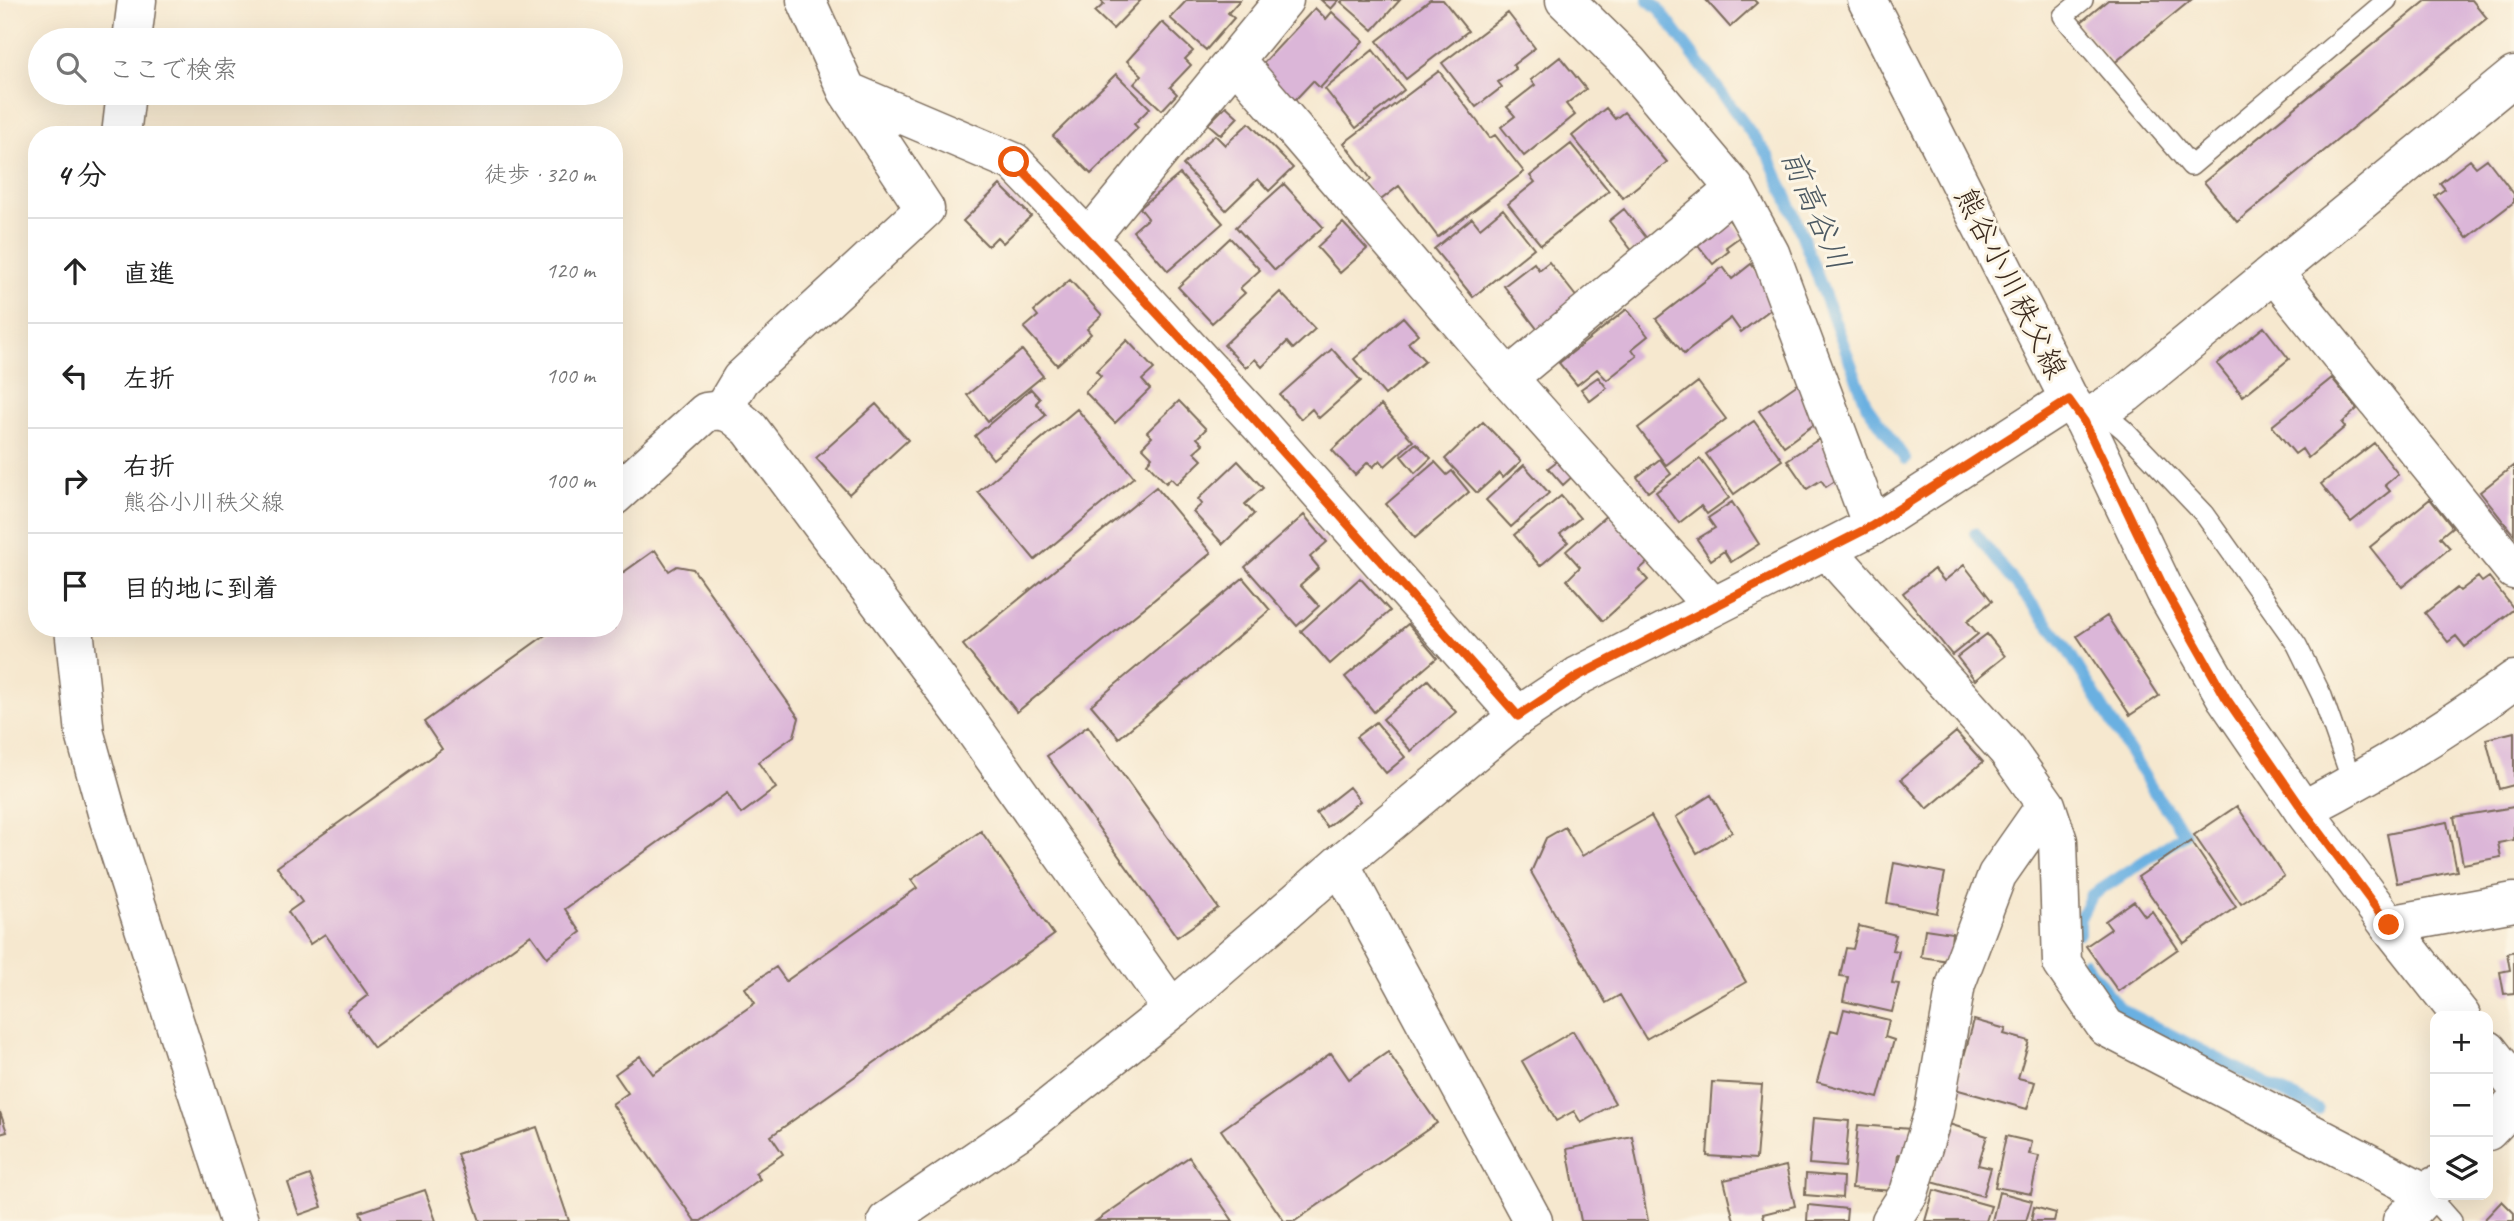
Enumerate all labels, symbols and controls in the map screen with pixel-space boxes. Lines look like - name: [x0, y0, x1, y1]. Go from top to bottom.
- search box: [28, 28, 623, 105]
- icon: search: [52, 48, 90, 86]
- text: ここで検索: [108, 53, 238, 86]
- water label: 前高谷川: [1772, 143, 1860, 277]
- route start: [998, 146, 1029, 177]
- text: 4 分: [56, 156, 107, 194]
- text: 徒歩 · 320 m: [484, 160, 595, 189]
- street label: 熊谷小川秩父線: [1946, 181, 2076, 385]
- icon: ahead: [56, 252, 94, 290]
- text: 120 m: [546, 256, 595, 285]
- text: 直進: [123, 257, 175, 290]
- icon: left: [56, 357, 94, 395]
- text: 100 m: [546, 361, 595, 390]
- text: 左折: [123, 362, 175, 395]
- text: 右折: [123, 450, 175, 483]
- icon: right: [56, 462, 94, 500]
- text: 100 m: [546, 466, 595, 495]
- text: 熊谷小川秩父線: [123, 488, 284, 517]
- icon: arrive: [56, 567, 94, 605]
- text: 目的地に到着: [123, 572, 279, 605]
- route end: [2373, 909, 2404, 940]
- map controls: [2430, 1011, 2493, 1200]
- button: +: [2430, 1011, 2493, 1074]
- button: −: [2430, 1074, 2493, 1137]
- button: layers: [2430, 1137, 2493, 1200]

